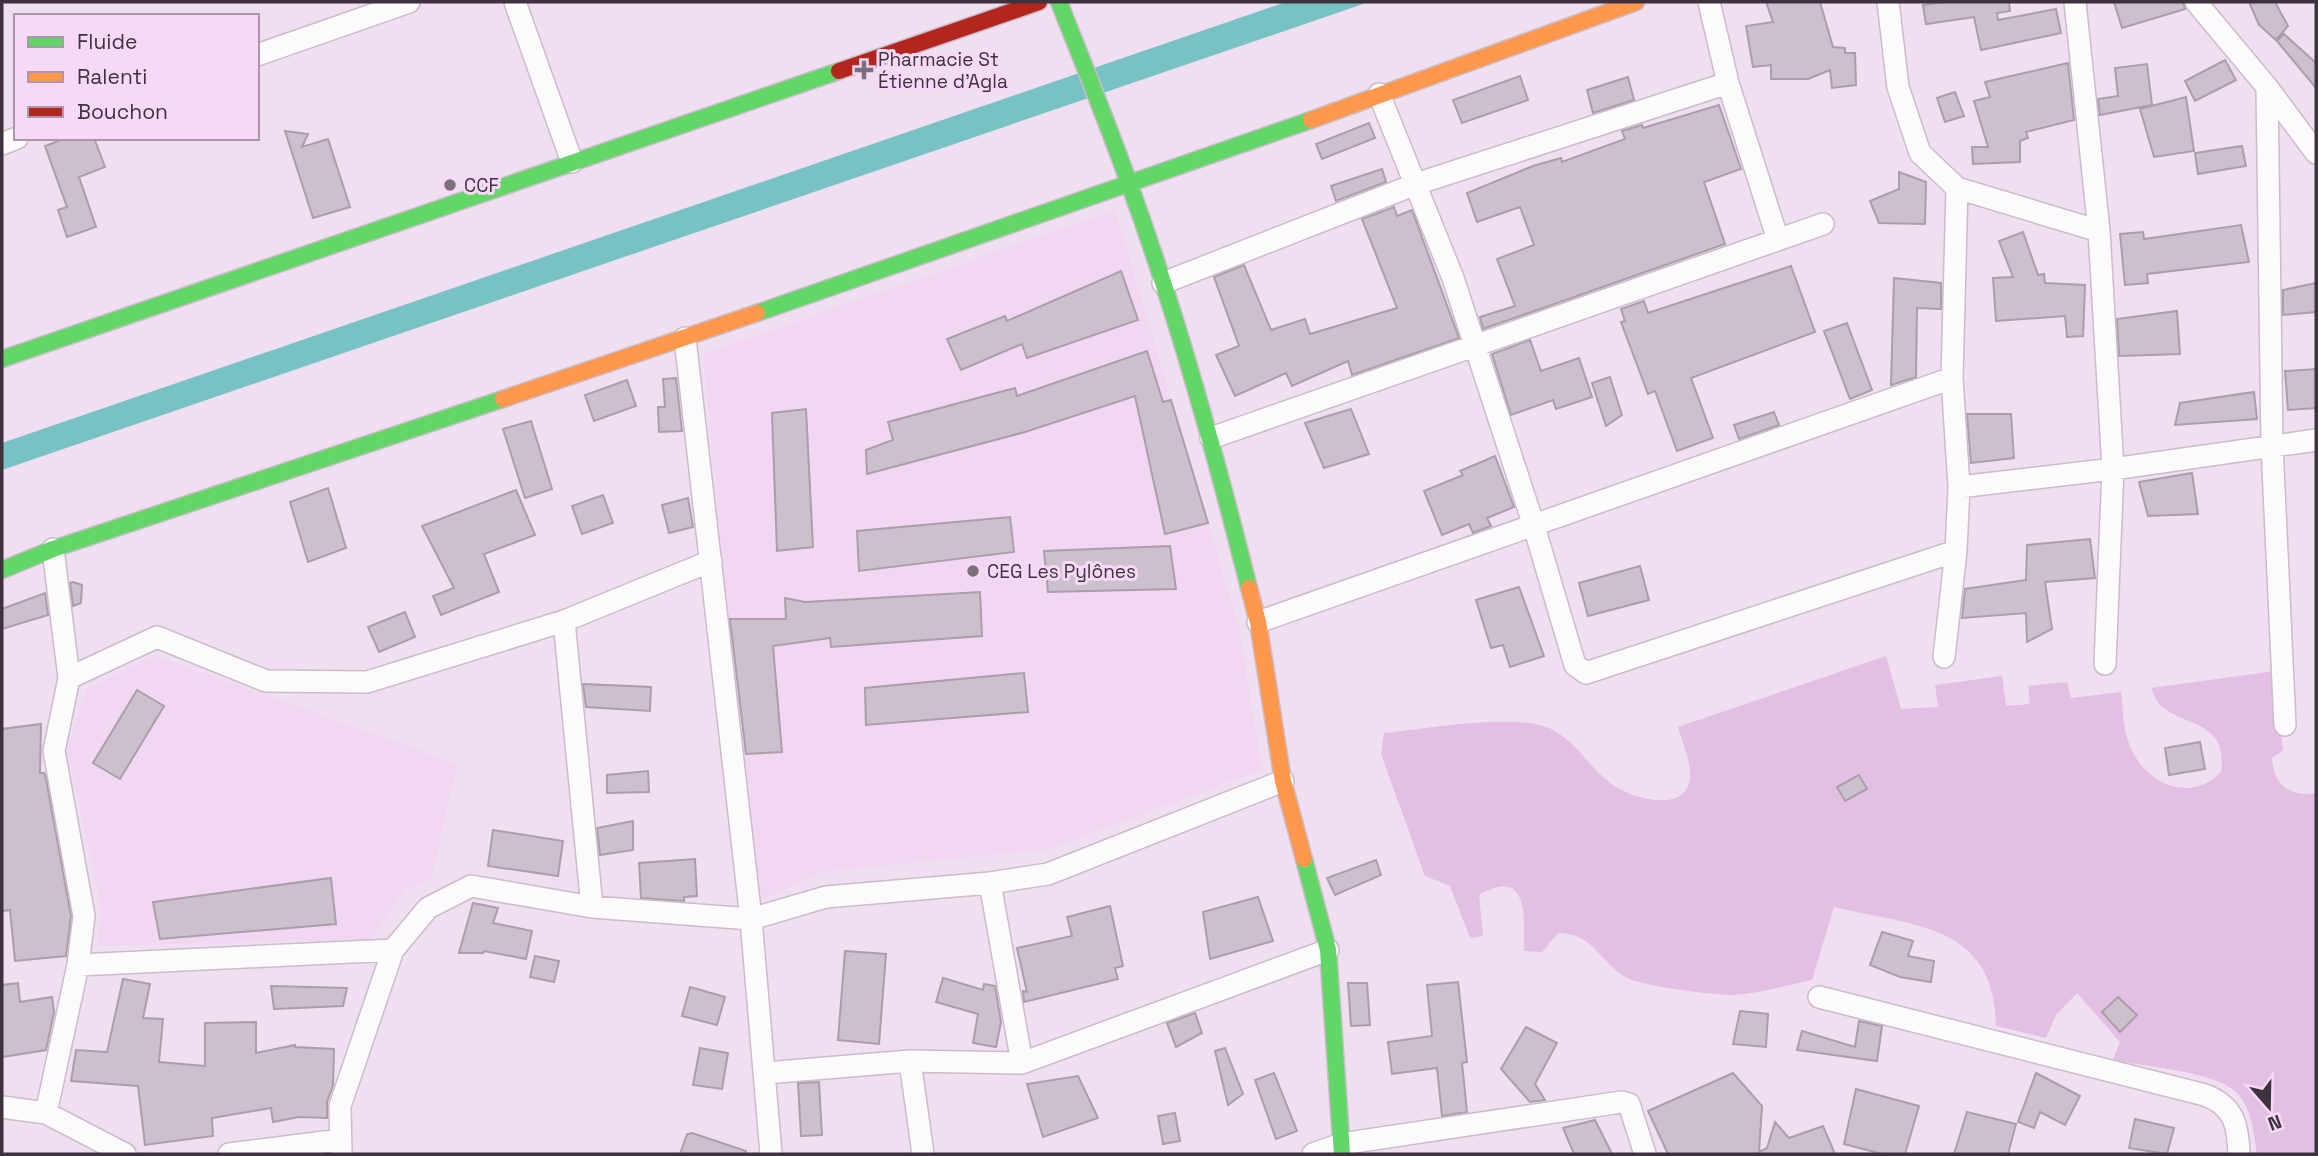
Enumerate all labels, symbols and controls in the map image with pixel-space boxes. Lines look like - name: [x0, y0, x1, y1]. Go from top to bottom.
- legend: [14, 14, 259, 140]
- text: Fluide: [77, 28, 137, 55]
- place label: Pharmacie St Étienne d'Agla: [878, 47, 1008, 94]
- marker: Pharmacie St Étienne d'Agla: [856, 62, 872, 78]
- text: Ralenti: [77, 63, 147, 90]
- text: Bouchon: [77, 98, 168, 125]
- place label: CCF: [464, 173, 499, 198]
- marker: CCF: [442, 177, 458, 193]
- place label: CEG Les Pylônes: [987, 559, 1136, 584]
- marker: CEG Les Pylônes: [965, 563, 981, 579]
- north arrow: [2234, 1072, 2304, 1142]
- text: N: [2264, 1109, 2285, 1136]

